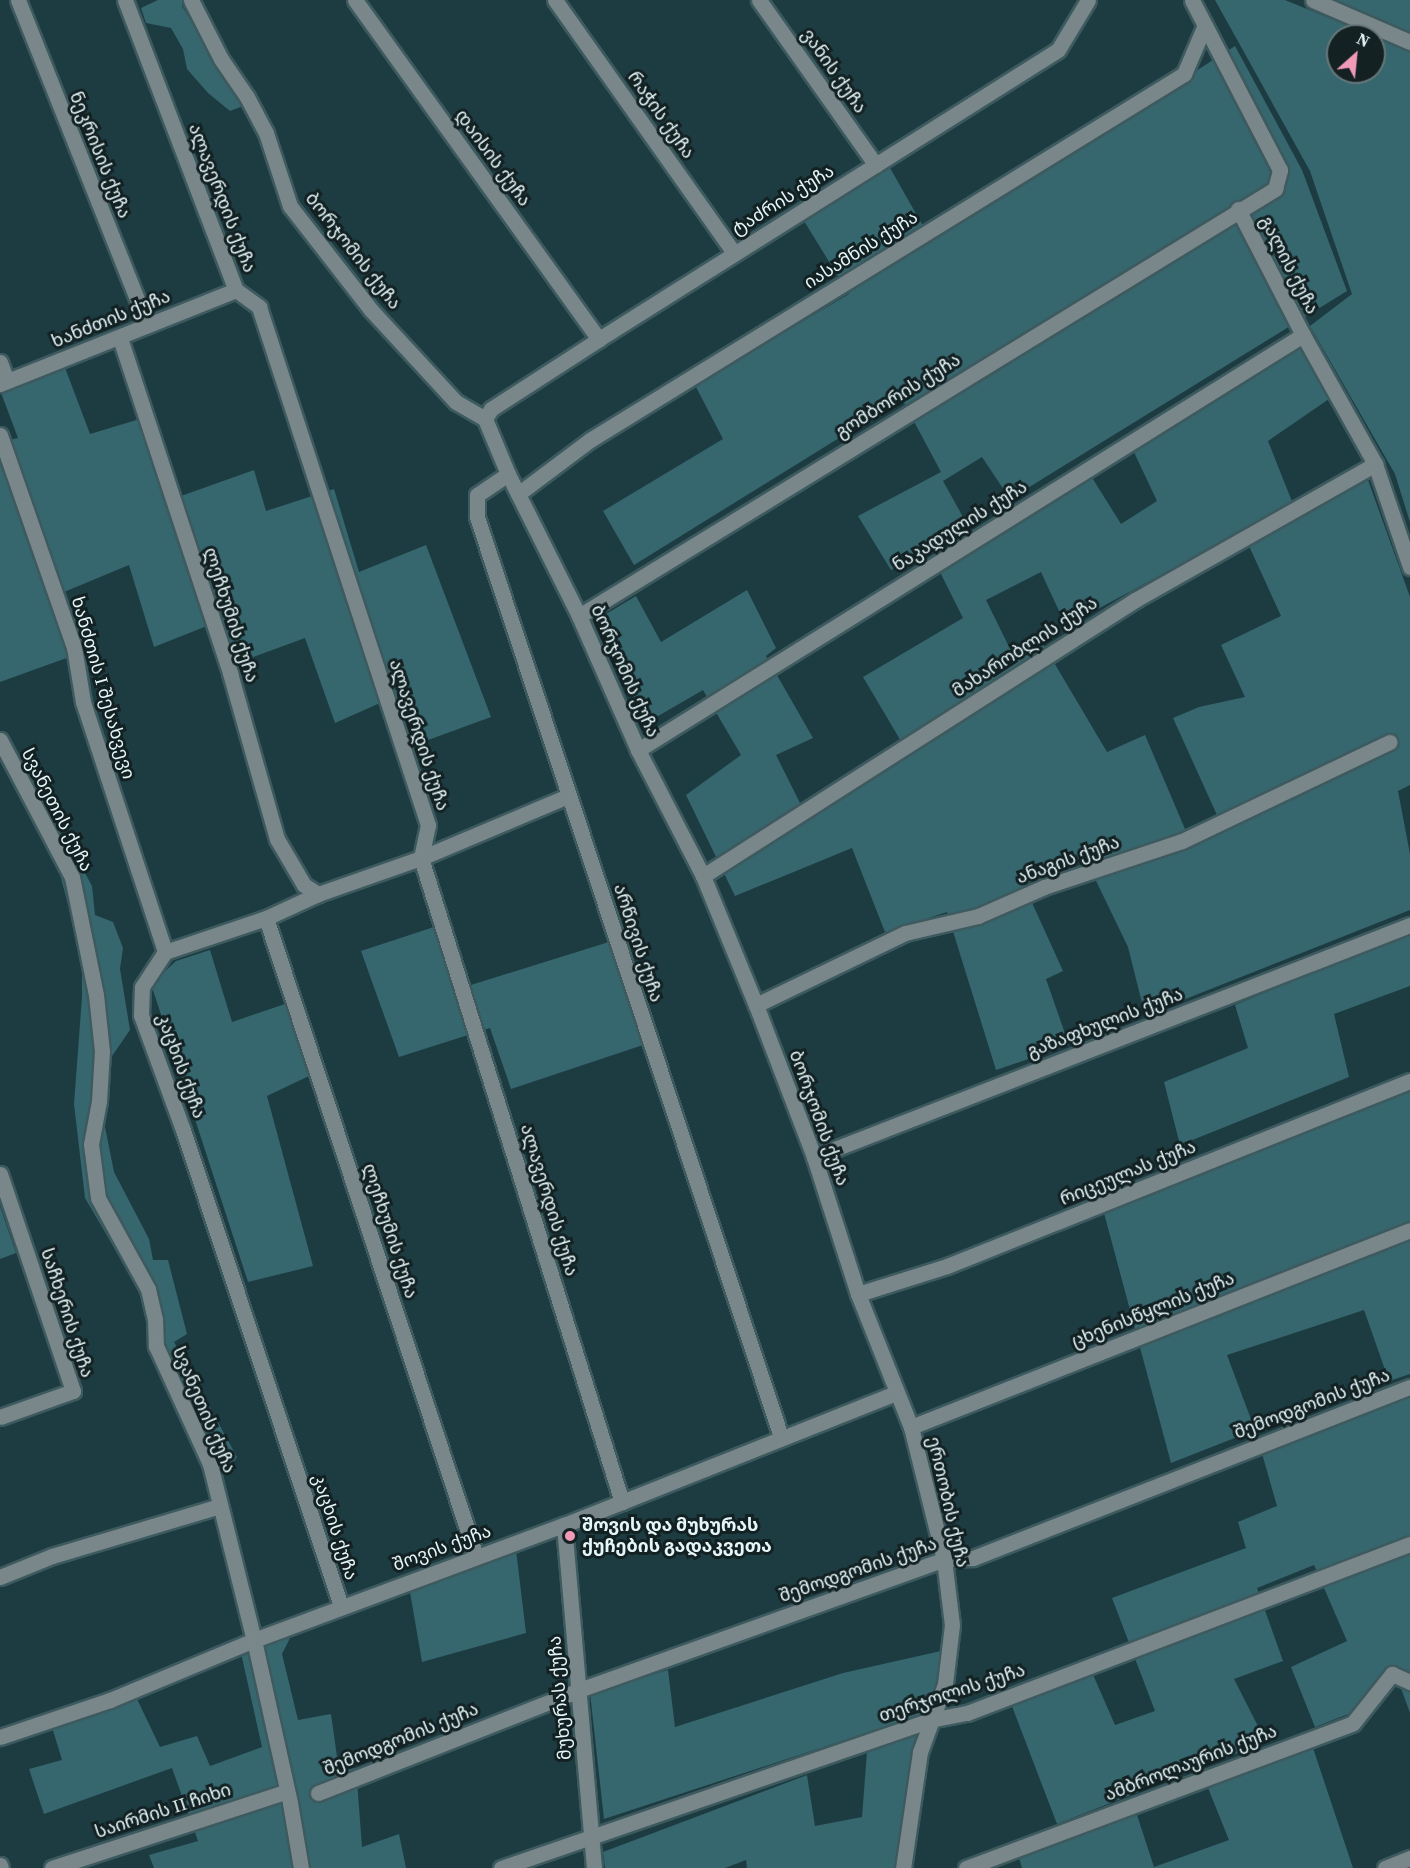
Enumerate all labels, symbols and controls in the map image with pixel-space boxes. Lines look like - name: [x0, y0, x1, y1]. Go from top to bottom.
- north arrow: [1326, 24, 1386, 84]
- street label: ვანის ქუჩა: [797, 25, 871, 117]
- text: N: [1353, 27, 1373, 52]
- street label: რაჭის ქუჩა: [623, 67, 699, 163]
- street label: ნეკრისის ქუჩა: [65, 89, 135, 221]
- street label: დაისის ქუჩა: [451, 105, 535, 211]
- street label: ალავერდის ქუჩა: [184, 120, 260, 276]
- street label: ტაძრის ქუჩა: [728, 160, 838, 240]
- street label: ბორჯომის ქუჩა: [301, 188, 405, 314]
- street label: იასამნის ქუჩა: [800, 206, 922, 294]
- street label: გალის ქუჩა: [1255, 212, 1323, 318]
- street label: ხანძთის ქუჩა: [49, 285, 173, 353]
- street label: გომბორის ქუჩა: [832, 349, 964, 443]
- street label: ნაკადულის ქუჩა: [889, 476, 1031, 576]
- street label: ლეჩხუმის ქუჩა: [199, 545, 263, 685]
- street label: მახარობლის ქუჩა: [948, 592, 1102, 702]
- street label: ხანძთის I შესახვევი: [67, 594, 139, 782]
- street label: ბორჯომის ქუჩა: [586, 601, 664, 741]
- street label: ალავერდის ქუჩა: [384, 657, 454, 813]
- street label: სვანეთის ქუჩა: [17, 745, 97, 875]
- street label: ანაგის ქუჩა: [1014, 831, 1122, 889]
- street label: არწივის ქუჩა: [609, 881, 667, 1005]
- street label: გაზაფხულის ქუჩა: [1024, 983, 1186, 1063]
- street label: კაცხის ქუჩა: [152, 1011, 210, 1121]
- street label: ბორჯომის ქუჩა: [784, 1047, 854, 1189]
- street label: ალავერდის ქუჩა: [516, 1121, 582, 1279]
- street label: რიცეულას ქუჩა: [1057, 1136, 1199, 1210]
- street label: ლეჩხუმის ქუჩა: [358, 1161, 422, 1301]
- street label: საჩხერის ქუჩა: [36, 1246, 98, 1380]
- street label: ცხენისწყლის ქუჩა: [1068, 1267, 1238, 1353]
- street label: სვანეთის ქუჩა: [168, 1344, 240, 1476]
- street label: შემოდგომის ქუჩა: [1231, 1364, 1393, 1444]
- street label: ერთობის ქუჩა: [922, 1434, 974, 1570]
- street label: კაცხის ქუჩა: [308, 1471, 362, 1583]
- place label: შოვის და მუხურას ქუჩების გადაკვეთა: [582, 1515, 772, 1558]
- street label: შოვის ქუჩა: [390, 1520, 494, 1576]
- marker: შოვის და მუხურას ქუჩების გადაკვეთა: [563, 1529, 577, 1543]
- street label: შემოდგომის ქუჩა: [776, 1533, 940, 1607]
- street label: მუხურას ქუჩა: [544, 1635, 576, 1761]
- street label: თერჯოლის ქუჩა: [876, 1659, 1028, 1727]
- street label: შემოდგომის ქუჩა: [320, 1698, 482, 1780]
- street label: ამბროლაურის ქუჩა: [1102, 1720, 1280, 1806]
- street label: საირმის II ჩიხი: [92, 1779, 234, 1843]

